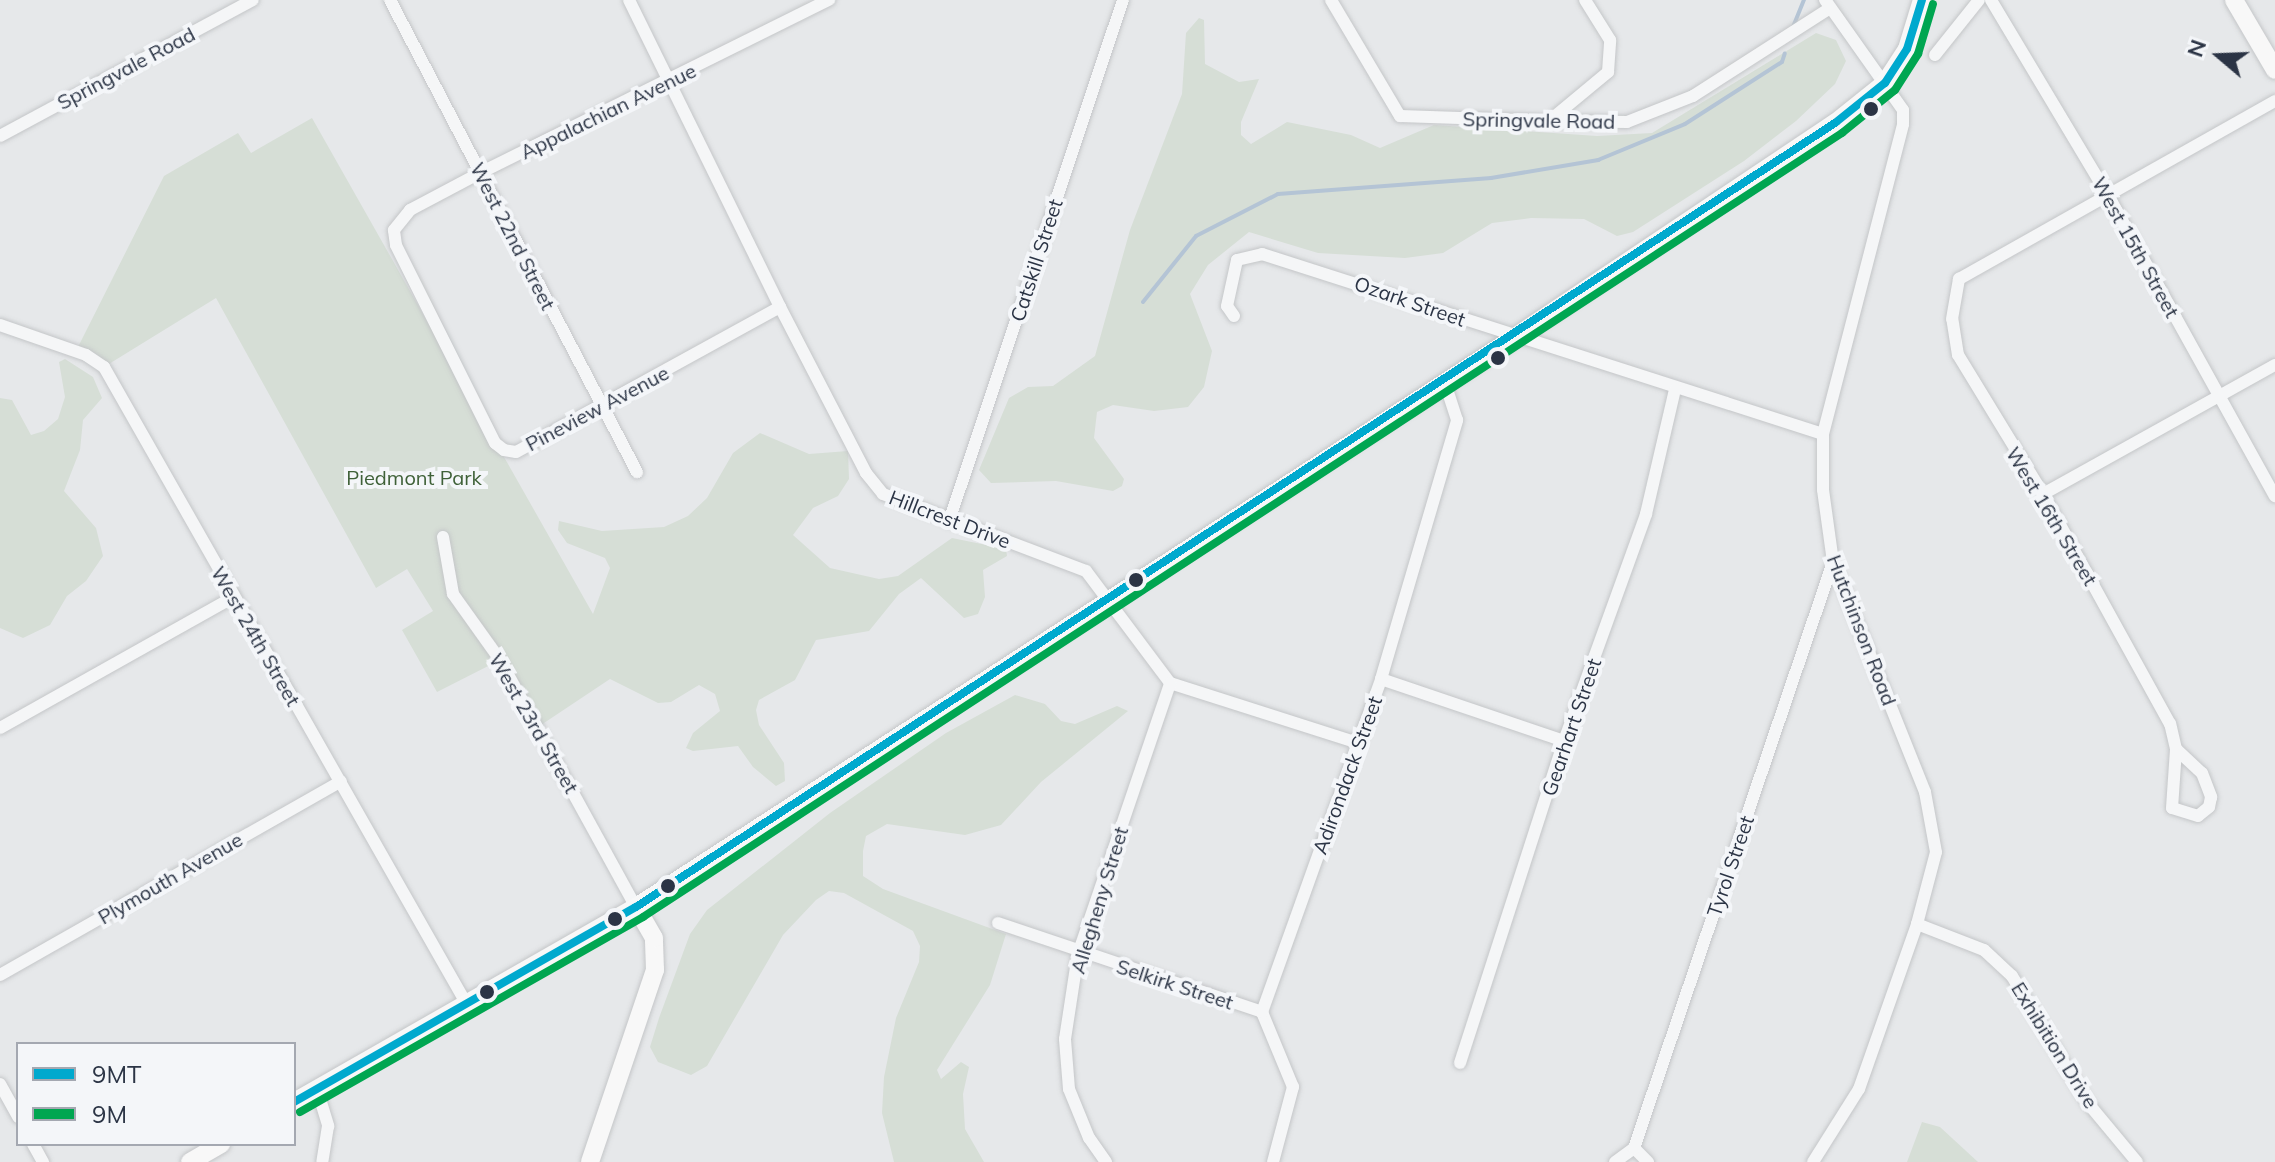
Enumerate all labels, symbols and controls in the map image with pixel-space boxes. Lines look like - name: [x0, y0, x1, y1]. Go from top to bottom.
- north arrow: [2179, 16, 2259, 96]
- street label: Springvale Road: [53, 22, 199, 114]
- text: N: [2180, 36, 2212, 61]
- street label: Appalachian Avenue: [516, 58, 700, 164]
- unlabelled marker: [1863, 101, 1879, 117]
- street label: Springvale Road: [1463, 107, 1615, 133]
- street label: West 22nd Street: [465, 158, 561, 314]
- street label: West 15th Street: [2087, 172, 2185, 322]
- street label: Catskill Street: [1005, 196, 1067, 324]
- street label: Ozark Street: [1351, 271, 1469, 331]
- unlabelled marker: [1490, 350, 1506, 366]
- street label: Pineview Avenue: [521, 360, 673, 456]
- street label: West 16th Street: [2001, 442, 2103, 590]
- park label: Piedmont Park: [346, 465, 482, 489]
- street label: Hillcrest Drive: [886, 485, 1014, 553]
- street label: Hutchinson Road: [1822, 551, 1902, 709]
- street label: West 24th Street: [206, 562, 306, 710]
- unlabelled marker: [1128, 572, 1144, 588]
- street label: West 23rd Street: [484, 649, 584, 797]
- street label: Gearhart Street: [1536, 655, 1606, 799]
- street label: Adirondack Street: [1307, 693, 1387, 857]
- street label: Tyrol Street: [1702, 812, 1758, 920]
- street label: Allegheny Street: [1065, 824, 1133, 976]
- street label: Plymouth Avenue: [94, 827, 246, 929]
- unlabelled marker: [660, 878, 676, 894]
- unlabelled marker: [607, 911, 623, 927]
- street label: Selkirk Street: [1114, 954, 1236, 1014]
- street label: Exhibition Drive: [2007, 978, 2103, 1112]
- unlabelled marker: [479, 984, 495, 1000]
- legend: [16, 1042, 296, 1146]
- text: 9MT: [92, 1059, 142, 1089]
- text: 9M: [92, 1099, 127, 1129]

